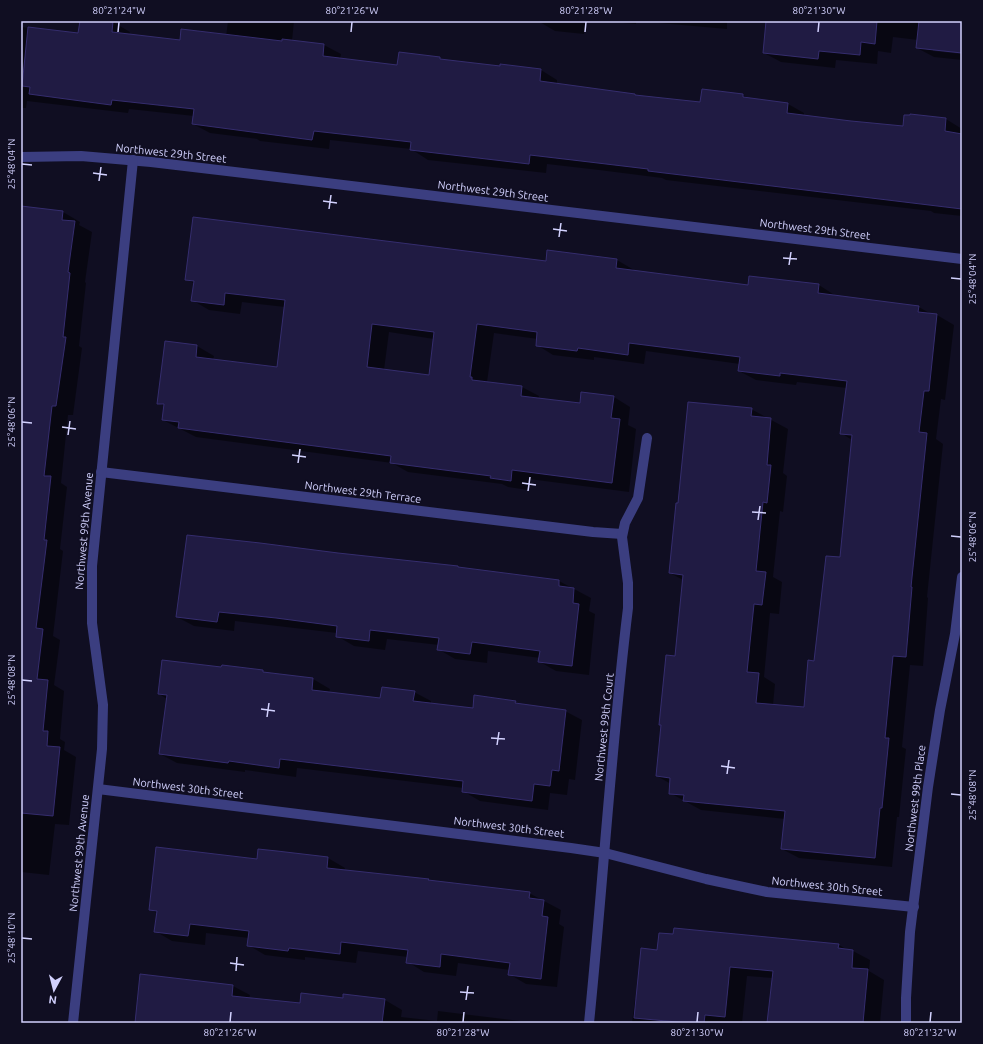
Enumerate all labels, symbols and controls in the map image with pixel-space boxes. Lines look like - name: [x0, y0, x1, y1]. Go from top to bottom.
- text: 80°21'24"W: [93, 5, 145, 16]
- text: 80°21'26"W: [326, 5, 378, 16]
- text: 80°21'28"W: [560, 5, 612, 16]
- text: 80°21'30"W: [793, 5, 845, 16]
- text: 25°48'04"N: [6, 139, 17, 189]
- street label: Northwest 29th Street: [115, 141, 228, 165]
- street label: Northwest 29th Street: [437, 178, 550, 204]
- street label: Northwest 29th Street: [759, 216, 872, 242]
- text: 25°48'04"N: [967, 254, 978, 304]
- text: 25°48'06"N: [6, 397, 17, 447]
- street label: Northwest 99th Avenue: [73, 472, 95, 590]
- street label: Northwest 29th Terrace: [304, 479, 422, 505]
- text: 25°48'06"N: [967, 512, 978, 562]
- text: 25°48'08"N: [6, 655, 17, 705]
- street label: Northwest 99th Court: [592, 672, 616, 782]
- street label: Northwest 99th Place: [903, 744, 927, 852]
- text: 25°48'08"N: [967, 770, 978, 820]
- street label: Northwest 30th Street: [132, 775, 245, 801]
- street label: Northwest 99th Avenue: [67, 794, 91, 912]
- street label: Northwest 30th Street: [453, 814, 566, 840]
- street label: Northwest 30th Street: [771, 874, 884, 898]
- text: 25°48'10"N: [6, 913, 17, 963]
- north arrow: [34, 970, 74, 1010]
- text: N: [48, 993, 58, 1006]
- text: 80°21'26"W: [204, 1027, 256, 1038]
- text: 80°21'28"W: [437, 1027, 489, 1038]
- text: 80°21'30"W: [671, 1027, 723, 1038]
- text: 80°21'32"W: [904, 1027, 956, 1038]

